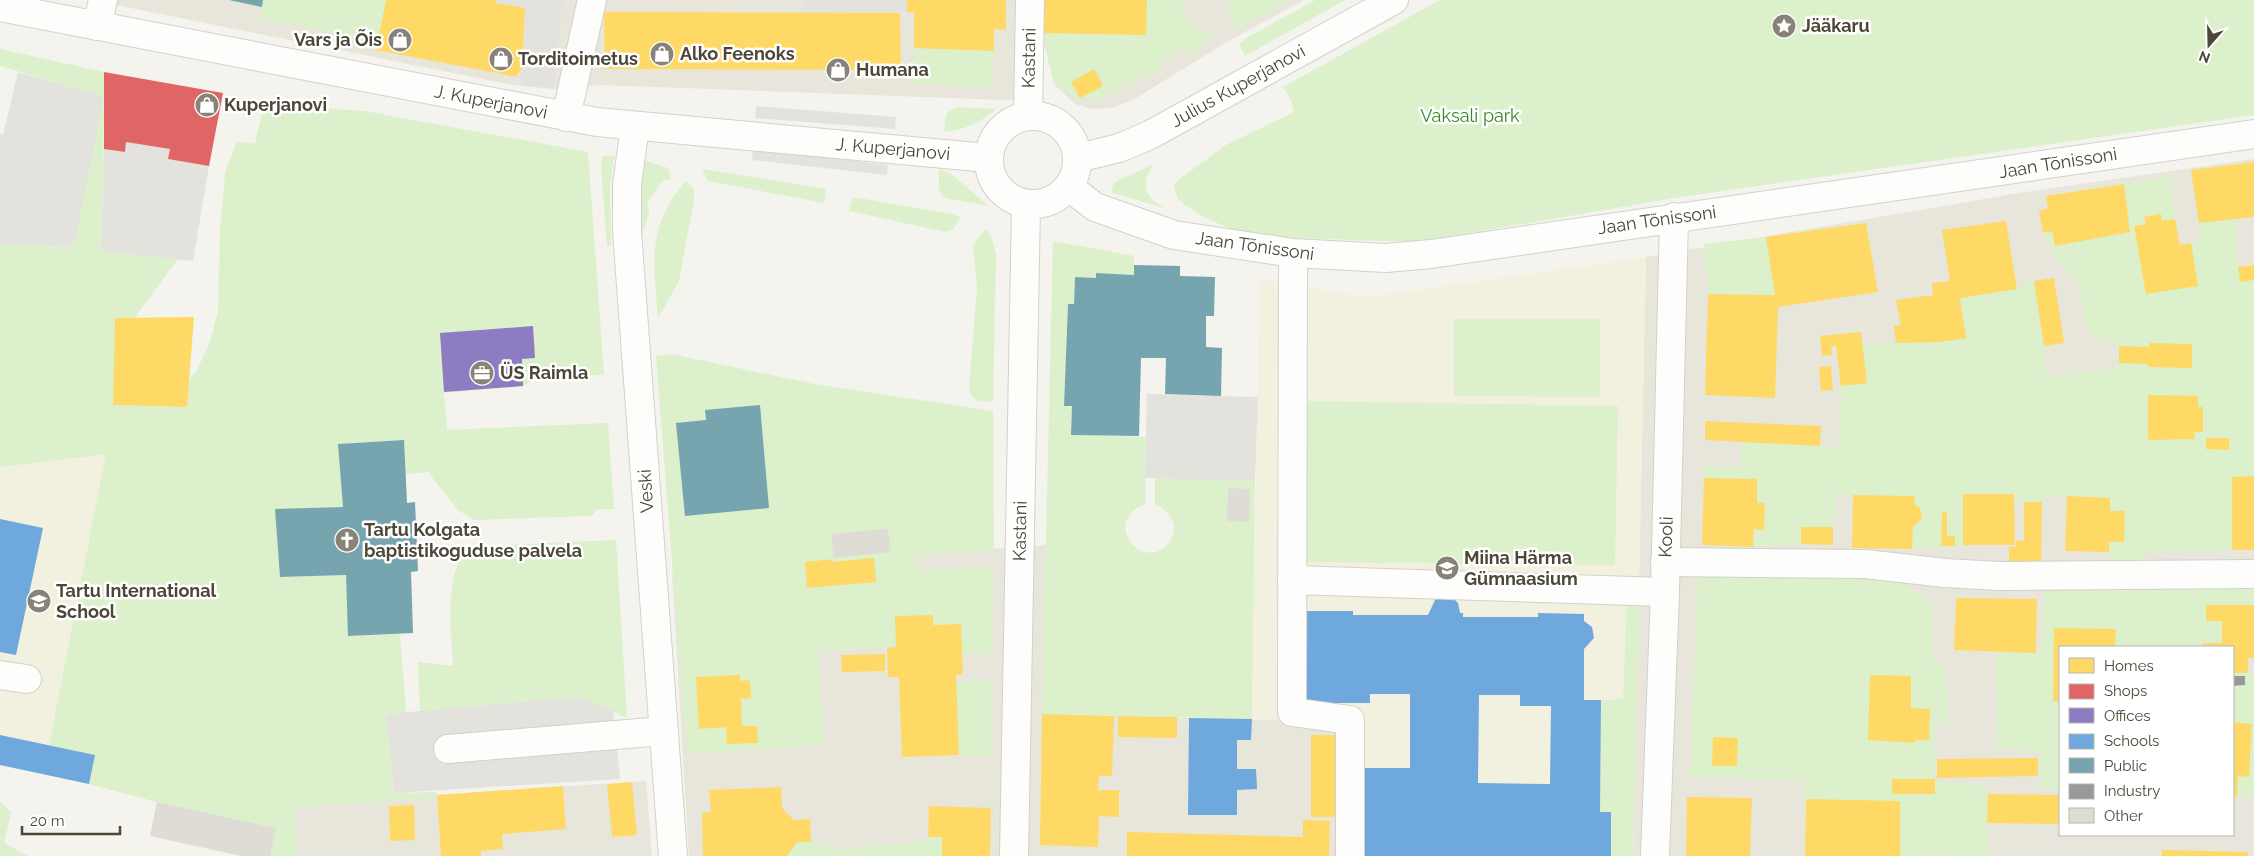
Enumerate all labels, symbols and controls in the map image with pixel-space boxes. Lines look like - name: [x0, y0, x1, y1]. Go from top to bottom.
- place icon: Jääkaru: [1771, 13, 1797, 39]
- place label: Jääkaru: [1802, 15, 1870, 36]
- north arrow: [2184, 20, 2234, 70]
- shop icon: Vars ja Õis: [387, 27, 413, 53]
- street label: Kastani: [1017, 28, 1040, 88]
- place label: Vars ja Õis: [294, 29, 382, 50]
- street label: Julius Kuperjanovi: [1167, 40, 1309, 131]
- shop icon: Alko Feenoks: [649, 41, 675, 67]
- place label: Alko Feenoks: [680, 43, 795, 64]
- shop icon: Torditoimetus: [488, 46, 514, 72]
- place label: Torditoimetus: [518, 48, 638, 69]
- text: N: [2197, 48, 2212, 67]
- shop icon: Humana: [825, 57, 851, 83]
- place label: Humana: [856, 59, 929, 80]
- street label: J. Kuperjanovi: [433, 80, 549, 123]
- shop icon: Kuperjanovi: [194, 92, 220, 118]
- place label: Kuperjanovi: [224, 94, 327, 115]
- park label: Vaksali park: [1420, 105, 1520, 126]
- street label: J. Kuperjanovi: [835, 133, 951, 164]
- street label: Jaan Tõnissoni: [1997, 143, 2118, 182]
- street label: Jaan Tõnissoni: [1596, 201, 1717, 238]
- street label: Jaan Tõnissoni: [1195, 227, 1316, 264]
- office icon: ÜS Raimla: [469, 360, 495, 386]
- place label: ÜS Raimla: [500, 361, 588, 383]
- street label: Veski: [634, 468, 658, 514]
- street label: Kastani: [1008, 501, 1031, 561]
- street label: Kooli: [1654, 516, 1677, 558]
- place label: Tartu Kolgata baptistikoguduse palvela: [364, 519, 582, 561]
- church icon: Tartu Kolgata baptistikoguduse palvela: [334, 527, 360, 553]
- place label: Miina Härma Gümnaasium: [1464, 547, 1578, 589]
- school or university icon: Miina Härma Gümnaasium: [1434, 555, 1460, 581]
- place label: Tartu International School: [56, 580, 216, 622]
- school or university icon: Tartu International School: [26, 588, 52, 614]
- legend: [2059, 646, 2234, 836]
- text: Homes: [2104, 657, 2154, 675]
- text: Shops: [2104, 682, 2147, 700]
- text: Offices: [2104, 707, 2151, 725]
- text: Schools: [2104, 732, 2159, 750]
- text: Public: [2104, 757, 2147, 775]
- text: Industry: [2104, 782, 2160, 800]
- scale bar: [22, 804, 120, 836]
- text: Other: [2104, 807, 2144, 825]
- text: 20 m: [30, 812, 65, 830]

